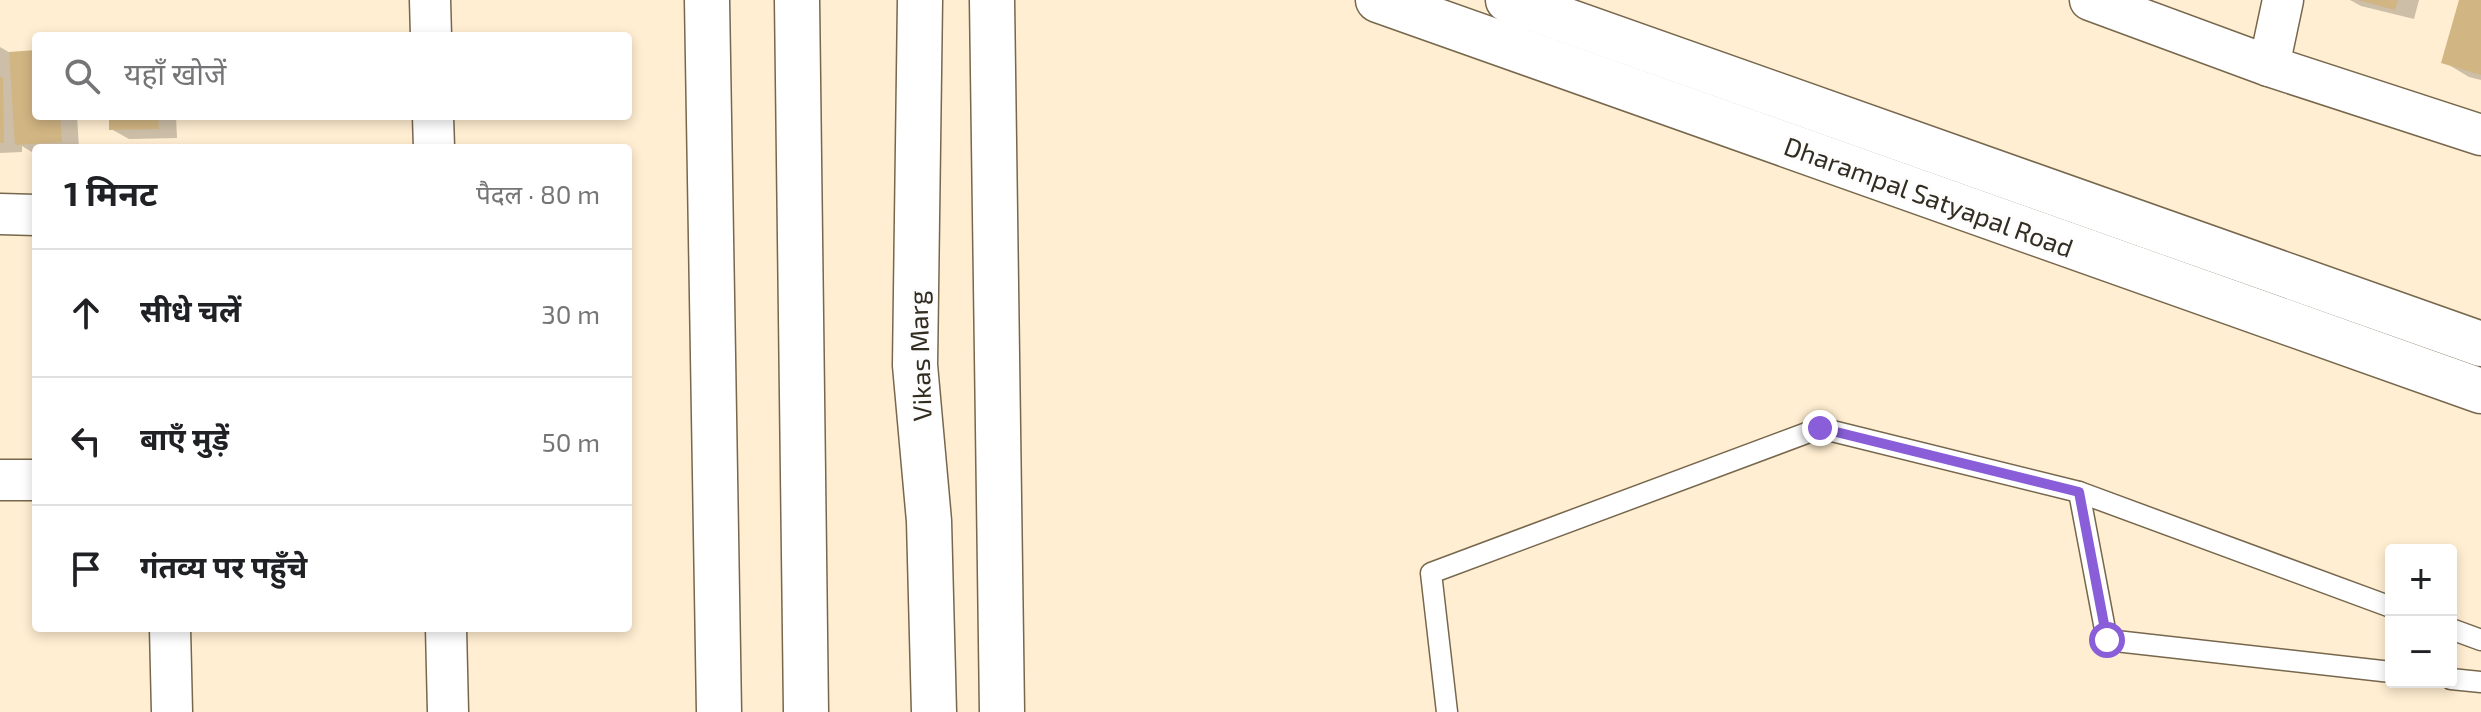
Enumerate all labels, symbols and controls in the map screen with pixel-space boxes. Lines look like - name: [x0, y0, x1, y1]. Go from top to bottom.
- search box: [32, 32, 632, 120]
- icon: search: [60, 54, 104, 98]
- text: यहाँ खोजें: [124, 55, 226, 91]
- street label: Dharampal Satyapal Road: [1780, 129, 2078, 263]
- text: 1 मिनट: [64, 172, 157, 213]
- text: पैदल · 80 m: [476, 178, 600, 209]
- street label: Vikas Marg: [901, 290, 937, 422]
- icon: ahead: [64, 291, 108, 335]
- text: सीधे चलें: [140, 292, 241, 328]
- text: 30 m: [541, 298, 600, 329]
- route end: [1802, 410, 1838, 446]
- icon: left: [64, 419, 108, 463]
- text: बाएँ मुड़ें: [140, 420, 229, 456]
- text: 50 m: [542, 426, 600, 457]
- map controls: [2385, 544, 2457, 688]
- button: +: [2385, 544, 2457, 616]
- icon: arrive: [64, 547, 108, 591]
- text: गंतव्य पर पहुँचे: [140, 548, 307, 584]
- button: −: [2385, 616, 2457, 688]
- route start: [2089, 622, 2125, 658]

